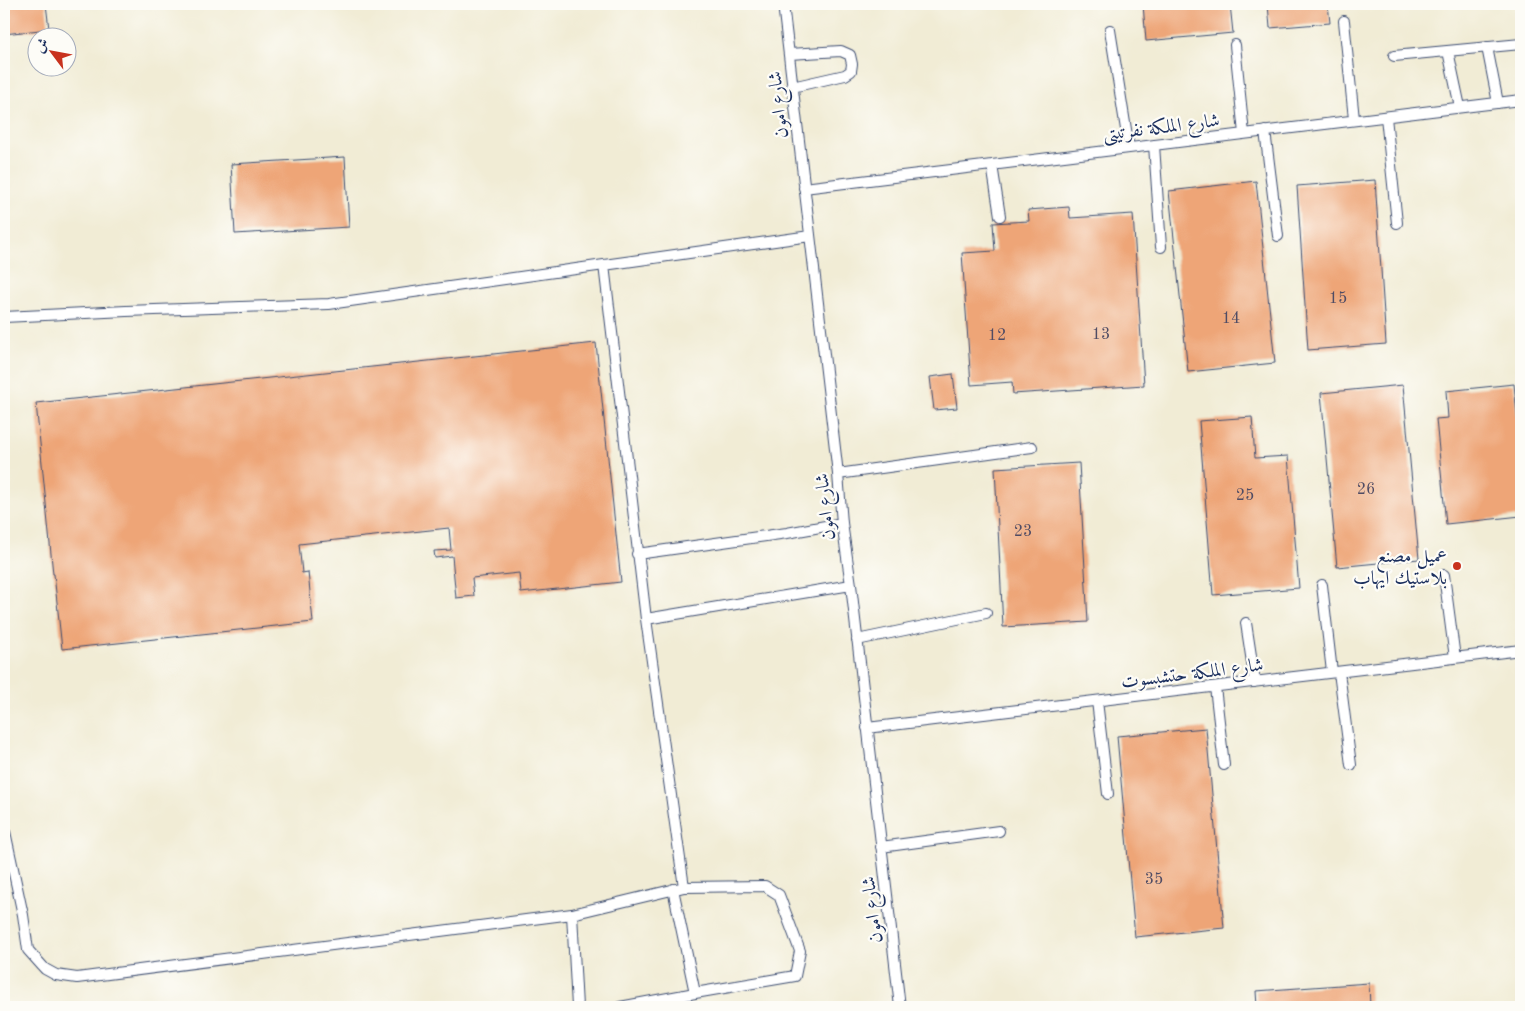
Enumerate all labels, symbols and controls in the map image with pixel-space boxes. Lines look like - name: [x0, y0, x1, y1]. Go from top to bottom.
- north arrow: [28, 28, 78, 78]
- text: ش: [32, 36, 51, 55]
- street label: شارع امون: [767, 70, 796, 139]
- street label: شارع الملكة نفرتيتى: [1102, 110, 1221, 149]
- house number: 15: [1329, 291, 1347, 307]
- house number: 14: [1222, 311, 1240, 327]
- house number: 13: [1092, 327, 1110, 343]
- house number: 12: [988, 328, 1006, 344]
- street label: شارع امون: [814, 472, 843, 541]
- house number: 26: [1357, 482, 1375, 498]
- house number: 25: [1236, 488, 1254, 504]
- house number: 23: [1014, 524, 1032, 540]
- place label: عميل مصنع بلاستيك ايهاب: [1353, 548, 1447, 590]
- marker: عميل مصنع بلاستيك ايهاب: [1451, 560, 1463, 572]
- street label: شارع الملكة حتشبسوت: [1120, 654, 1265, 697]
- house number: 35: [1145, 872, 1163, 888]
- street label: شارع امون: [860, 875, 891, 944]

